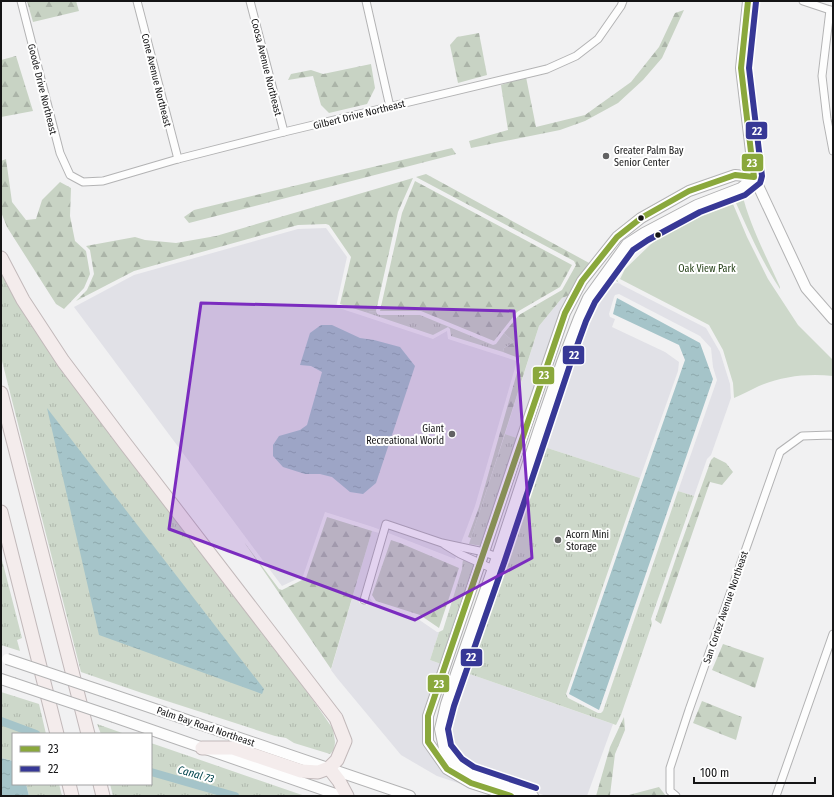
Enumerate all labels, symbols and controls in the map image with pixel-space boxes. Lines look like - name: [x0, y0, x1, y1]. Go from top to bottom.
- street label: Coosa Avenue Northeast: [248, 17, 284, 118]
- street label: Cone Avenue Northeast: [139, 32, 174, 129]
- street label: Goode Drive Northeast: [25, 43, 59, 137]
- street label: Gilbert Drive Northeast: [312, 98, 407, 132]
- line badge: 22: [745, 121, 768, 140]
- text: 22: [751, 125, 762, 138]
- place label: Greater Palm Bay Senior Center: [614, 145, 684, 169]
- marker: Greater Palm Bay Senior Center: [601, 151, 611, 161]
- line badge: 23: [741, 153, 764, 172]
- text: 23: [746, 157, 757, 170]
- unlabelled marker: [636, 213, 646, 223]
- unlabelled marker: [653, 230, 663, 240]
- park label: Oak View Park: [678, 263, 736, 275]
- line badge: 22: [562, 345, 585, 365]
- text: 22: [568, 349, 579, 362]
- line badge: 23: [532, 366, 555, 385]
- text: 23: [538, 369, 549, 382]
- place label: Giant Recreational World: [366, 423, 445, 447]
- marker: Giant Recreational World: [447, 429, 457, 439]
- place label: Acorn Mini Storage: [566, 529, 609, 553]
- marker: Acorn Mini Storage: [553, 535, 563, 545]
- street label: San Cortez Avenue Northeast: [701, 549, 751, 665]
- line badge: 22: [460, 648, 483, 667]
- text: 22: [465, 651, 476, 664]
- line badge: 23: [427, 674, 450, 693]
- text: 23: [433, 678, 444, 691]
- street label: Palm Bay Road Northeast: [155, 705, 257, 750]
- legend: [12, 733, 152, 785]
- text: 23: [48, 742, 59, 756]
- scale bar: [694, 759, 815, 785]
- text: 22: [48, 762, 59, 776]
- water label: Canal 73: [176, 763, 216, 786]
- text: 100 m: [700, 766, 729, 780]

